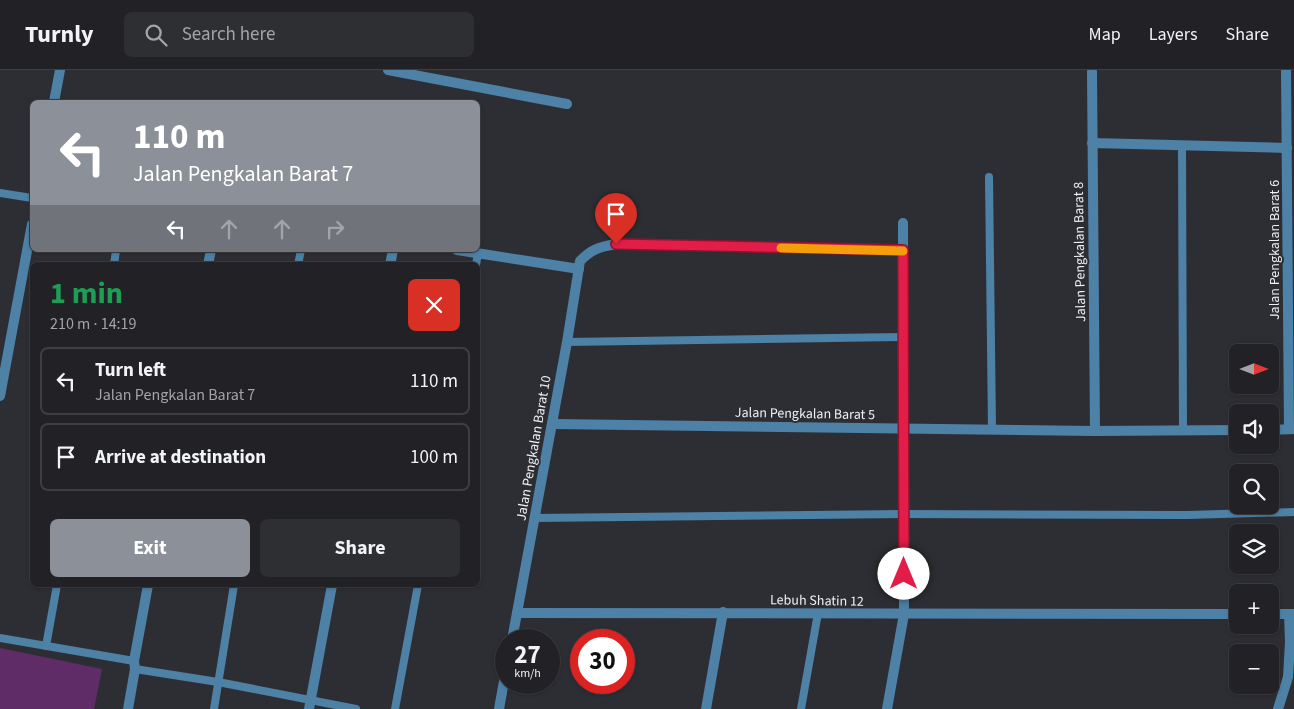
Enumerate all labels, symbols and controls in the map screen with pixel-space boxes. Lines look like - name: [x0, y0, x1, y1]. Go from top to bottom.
- search box: [124, 12, 474, 57]
- text: Turnly: [25, 17, 94, 52]
- icon: search: [142, 21, 170, 49]
- text: Search here: [182, 21, 275, 48]
- text: Map: [1089, 22, 1121, 47]
- text: Layers: [1149, 22, 1198, 47]
- text: Share: [1226, 22, 1269, 47]
- text: 110 m: [133, 112, 225, 162]
- icon: left: [50, 120, 115, 185]
- text: Jalan Pengkalan Barat 7: [133, 158, 353, 190]
- street label: Jalan Pengkalan Barat 6: [1265, 180, 1285, 320]
- street label: Jalan Pengkalan Barat 8: [1069, 182, 1091, 322]
- pin: [595, 193, 637, 244]
- icon: arrive: [602, 200, 630, 228]
- icon: left: [162, 215, 190, 243]
- icon: ahead: [215, 215, 243, 243]
- icon: ahead: [268, 215, 296, 243]
- icon: right: [321, 215, 349, 243]
- text: 1 min: [50, 272, 123, 315]
- button: close: [408, 279, 460, 331]
- text: 210 m · 14:19: [50, 313, 137, 335]
- north arrow: [1229, 344, 1279, 394]
- map controls: [1229, 344, 1279, 694]
- text: Turn left: [95, 357, 166, 384]
- icon: left: [52, 367, 80, 395]
- text: 110 m: [410, 368, 458, 395]
- street label: Jalan Pengkalan Barat 10: [511, 374, 557, 522]
- text: Jalan Pengkalan Barat 7: [95, 384, 255, 406]
- street label: Jalan Pengkalan Barat 5: [735, 403, 875, 425]
- button: sound: [1229, 404, 1279, 454]
- icon: arrive: [52, 443, 80, 471]
- text: Arrive at destination: [95, 444, 266, 471]
- text: 100 m: [410, 444, 458, 471]
- button: search: [1229, 464, 1279, 514]
- button: Exit: [50, 519, 250, 577]
- button: Share: [260, 519, 460, 577]
- button: layers: [1229, 524, 1279, 574]
- position arrow: [877, 547, 929, 599]
- button: +: [1229, 584, 1279, 634]
- street label: Lebuh Shatin 12: [770, 590, 864, 612]
- speed limit sign: 30: [570, 629, 635, 694]
- text: 27: [514, 637, 541, 673]
- button: −: [1229, 644, 1279, 694]
- text: km/h: [514, 665, 541, 682]

